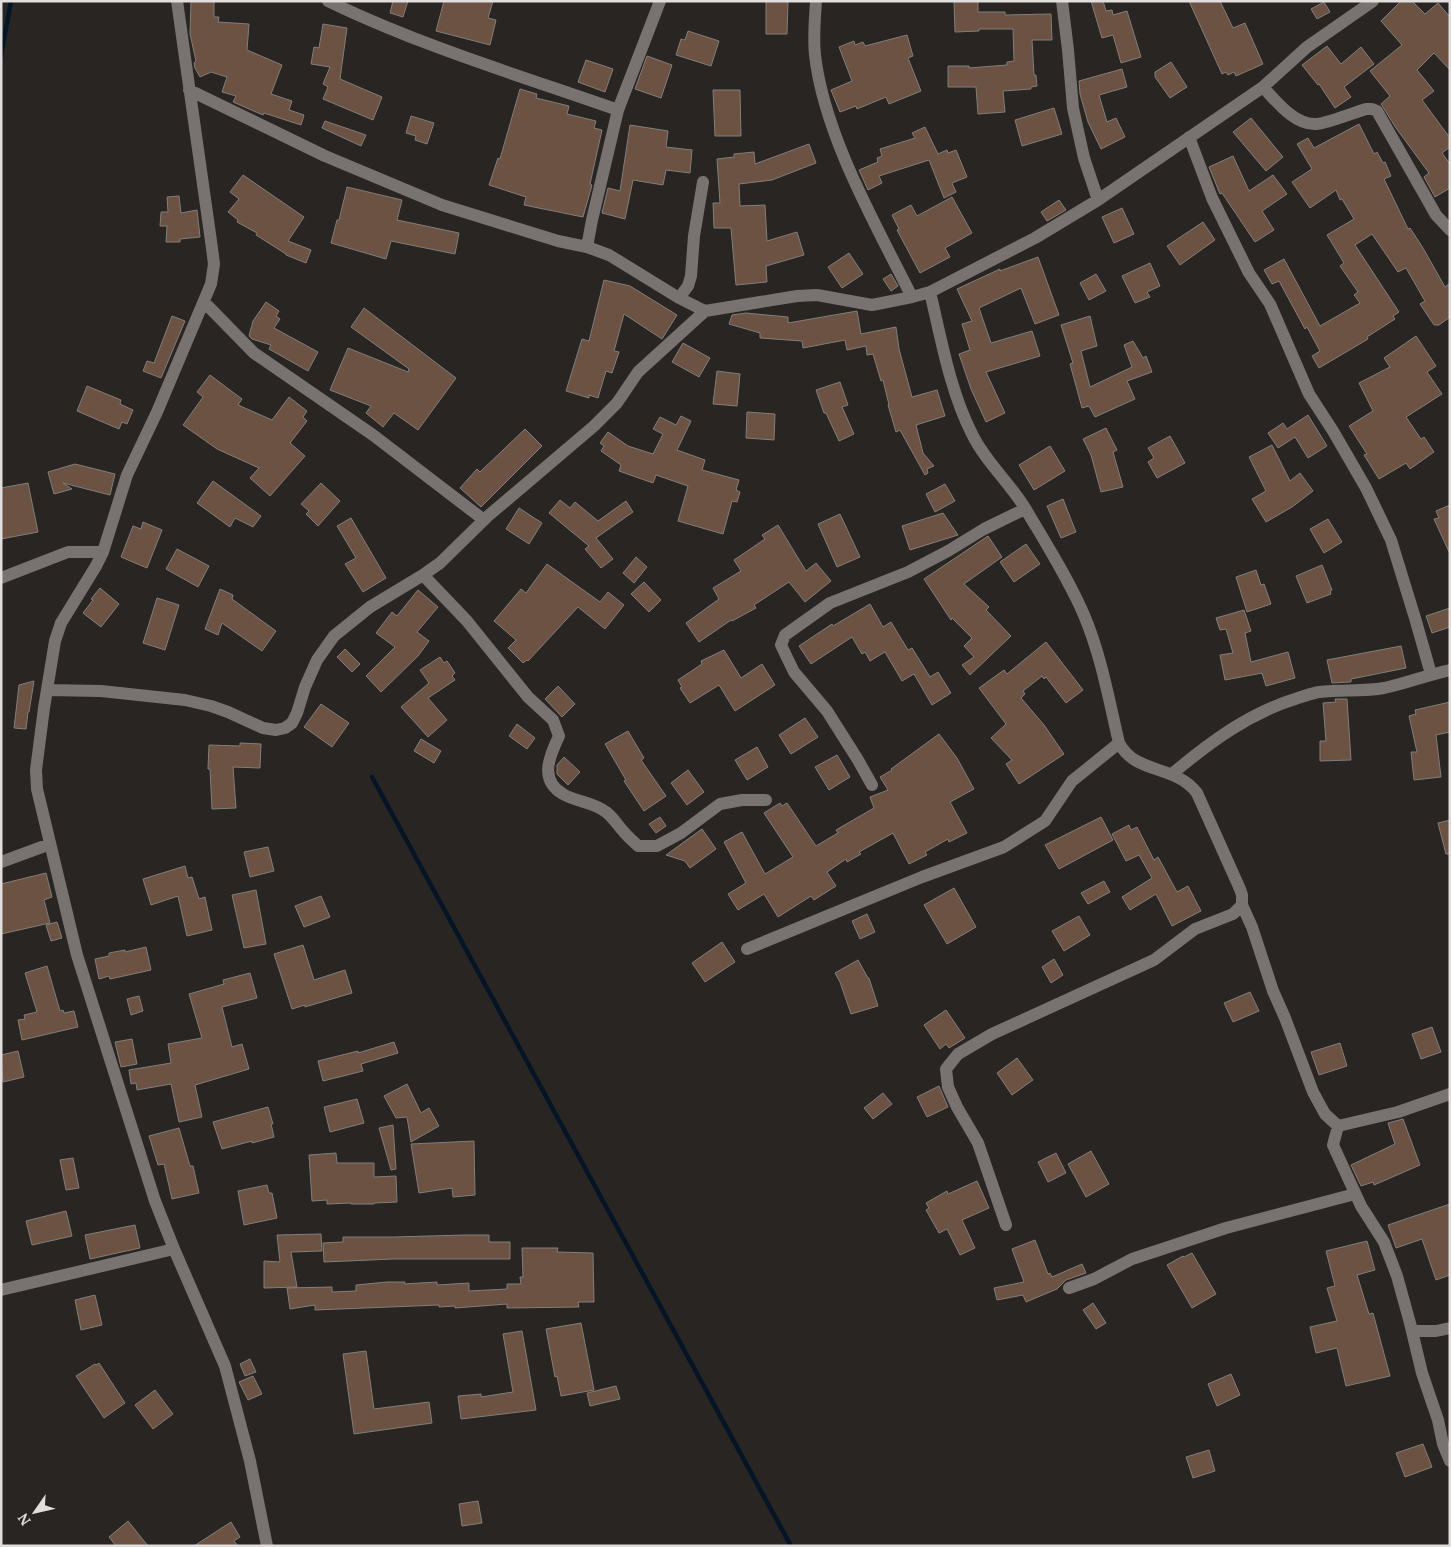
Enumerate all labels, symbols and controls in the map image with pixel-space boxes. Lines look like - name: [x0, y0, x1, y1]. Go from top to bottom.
- north arrow: [10, 1487, 60, 1537]
- text: N: [13, 1510, 35, 1529]

